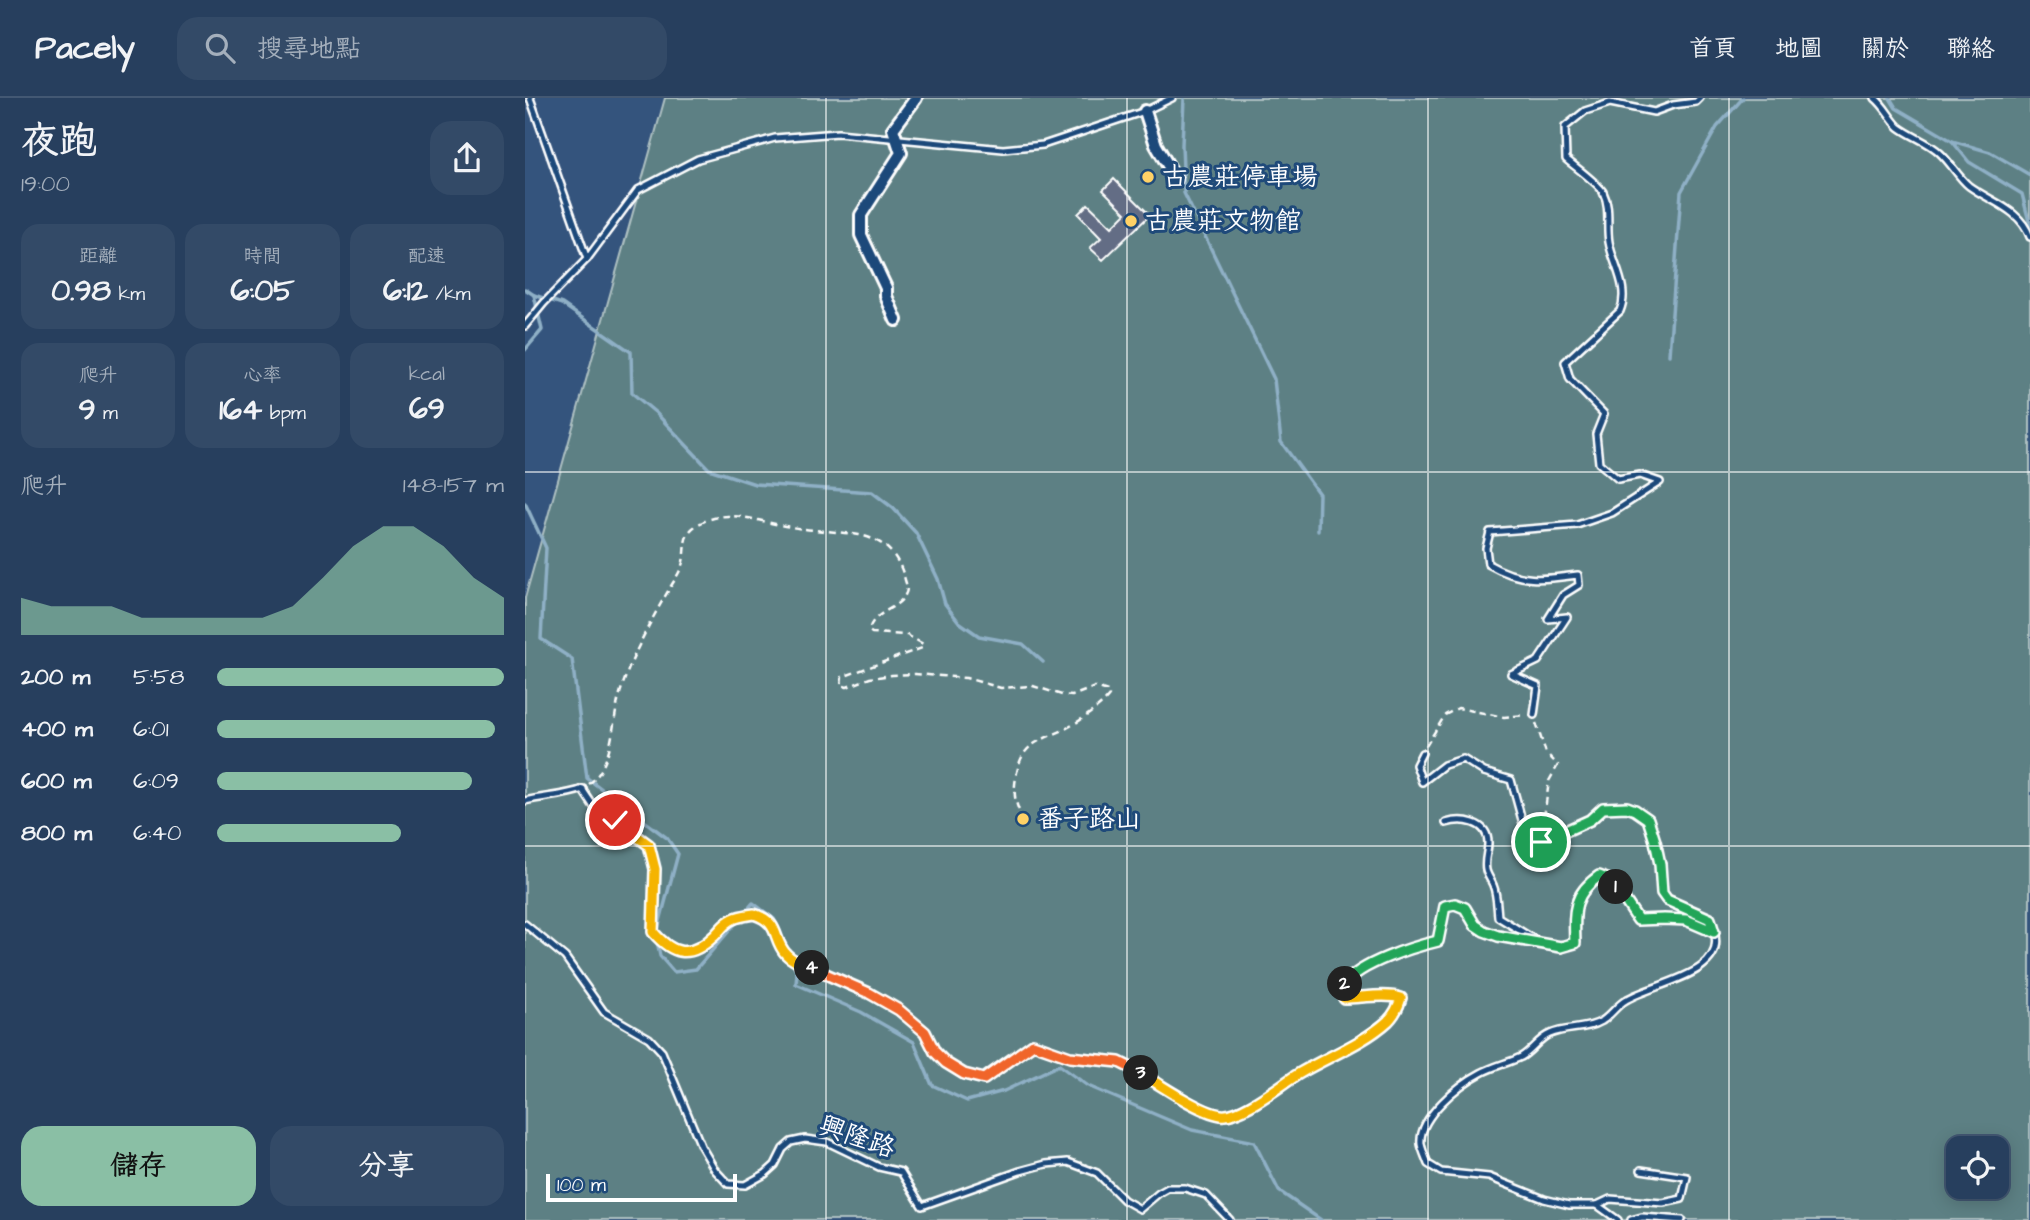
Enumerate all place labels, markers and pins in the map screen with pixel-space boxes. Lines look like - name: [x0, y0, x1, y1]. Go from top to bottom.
- place label: 古農莊停車場: [1162, 159, 1318, 195]
- marker: 古農莊停車場: [1140, 169, 1156, 185]
- place label: 古農莊文物館: [1145, 203, 1301, 239]
- marker: 古農莊文物館: [1123, 213, 1139, 229]
- pin: [585, 790, 645, 850]
- place label: 番子路山: [1037, 801, 1141, 837]
- marker: 番子路山: [1015, 811, 1031, 827]
- pin: [1511, 812, 1571, 872]
- pin: 1: [1599, 870, 1633, 904]
- pin: 4: [795, 950, 829, 986]
- pin: 2: [1327, 966, 1363, 1001]
- pin: 3: [1123, 1056, 1159, 1090]

